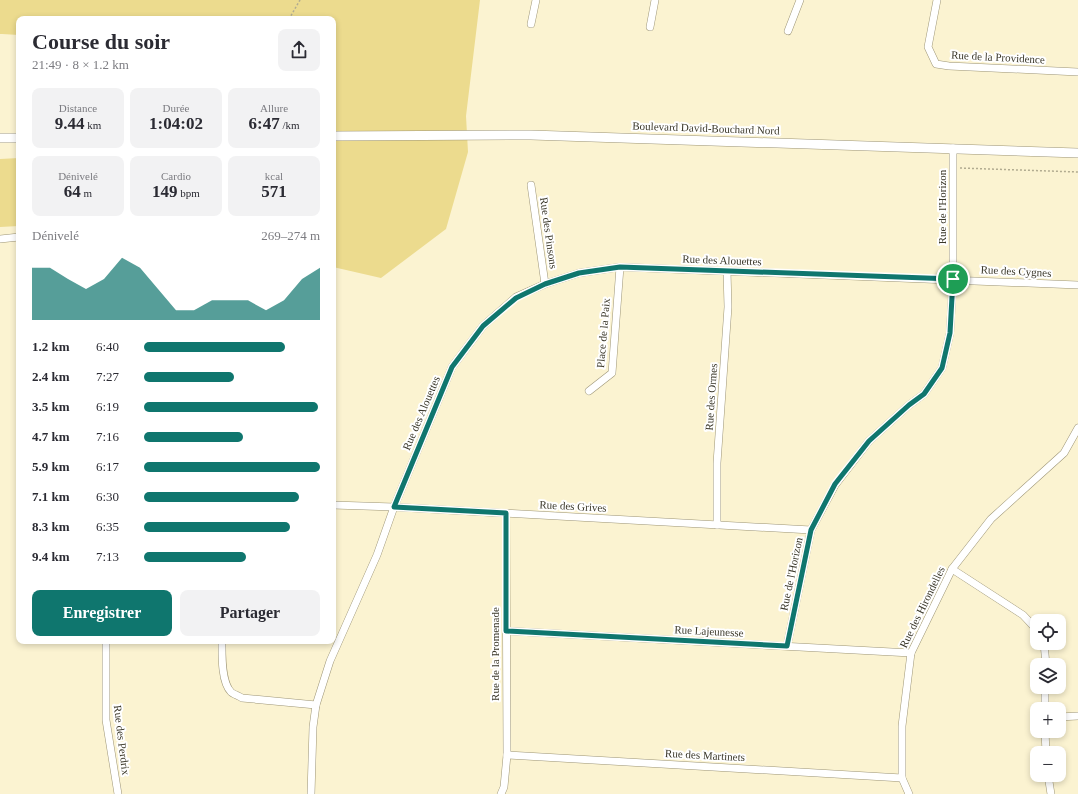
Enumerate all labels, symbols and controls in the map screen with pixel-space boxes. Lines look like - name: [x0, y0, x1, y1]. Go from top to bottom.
- text: Course du soir: [32, 29, 170, 54]
- button: share: [278, 29, 320, 71]
- street label: Rue de la Providence: [951, 49, 1045, 65]
- text: 21:49 · 8 × 1.2 km: [32, 57, 129, 72]
- text: Distance: [59, 102, 97, 114]
- text: Durée: [163, 102, 189, 114]
- text: Allure: [260, 102, 288, 114]
- text: 9.44: [55, 114, 84, 133]
- text: 1:04:02: [149, 114, 203, 133]
- text: 6:47: [248, 114, 280, 133]
- text: km: [84, 119, 101, 131]
- text: /km: [280, 119, 300, 131]
- street label: Boulevard David-Bouchard Nord: [632, 119, 780, 137]
- street label: Rue de l'Horizon: [936, 169, 948, 244]
- text: Dénivelé: [58, 170, 98, 182]
- text: Cardio: [161, 170, 191, 182]
- text: kcal: [265, 170, 283, 182]
- text: 64: [64, 182, 81, 201]
- text: 149: [152, 182, 178, 201]
- text: 571: [261, 182, 287, 201]
- text: m: [81, 187, 92, 199]
- text: bpm: [178, 187, 200, 199]
- street label: Rue des Pinsons: [538, 196, 560, 270]
- text: Dénivelé: [32, 228, 79, 243]
- text: 269–274 m: [261, 228, 320, 243]
- street label: Rue des Alouettes: [682, 253, 762, 267]
- pin: [936, 262, 970, 296]
- street label: Rue des Cygnes: [980, 263, 1052, 279]
- icon: arrive: [942, 268, 964, 290]
- street label: Place de la Paix: [594, 297, 612, 368]
- text: 1.2 km: [32, 339, 70, 354]
- text: 6:40: [96, 339, 119, 354]
- street label: Rue des Ormes: [703, 363, 719, 431]
- text: 2.4 km: [32, 369, 70, 384]
- text: 7:27: [96, 369, 119, 384]
- street label: Rue des Alouettes: [400, 374, 442, 452]
- text: 3.5 km: [32, 399, 70, 414]
- text: 6:19: [96, 399, 119, 414]
- text: 4.7 km: [32, 429, 70, 444]
- text: 7:16: [96, 429, 119, 444]
- text: 5.9 km: [32, 459, 70, 474]
- text: 6:17: [96, 459, 119, 474]
- text: 7.1 km: [32, 489, 70, 504]
- text: 6:30: [96, 489, 119, 504]
- street label: Rue des Grives: [539, 498, 607, 514]
- text: 8.3 km: [32, 519, 70, 534]
- text: 6:35: [96, 519, 119, 534]
- street label: Rue de l'Horizon: [777, 536, 805, 612]
- text: 9.4 km: [32, 549, 70, 564]
- text: 7:13: [96, 549, 119, 564]
- street label: Rue des Hirondelles: [897, 564, 947, 650]
- button: Enregistrer: [32, 590, 172, 636]
- button: Partager: [180, 590, 320, 636]
- street label: Rue de la Promenade: [489, 607, 501, 701]
- map controls: [1030, 614, 1066, 782]
- button: locate: [1030, 614, 1066, 650]
- street label: Rue Lajeunesse: [674, 623, 744, 639]
- button: layers: [1030, 658, 1066, 694]
- button: +: [1030, 702, 1066, 738]
- street label: Rue des Perdrix: [112, 704, 132, 776]
- button: −: [1030, 746, 1066, 782]
- street label: Rue des Martinets: [665, 747, 745, 763]

